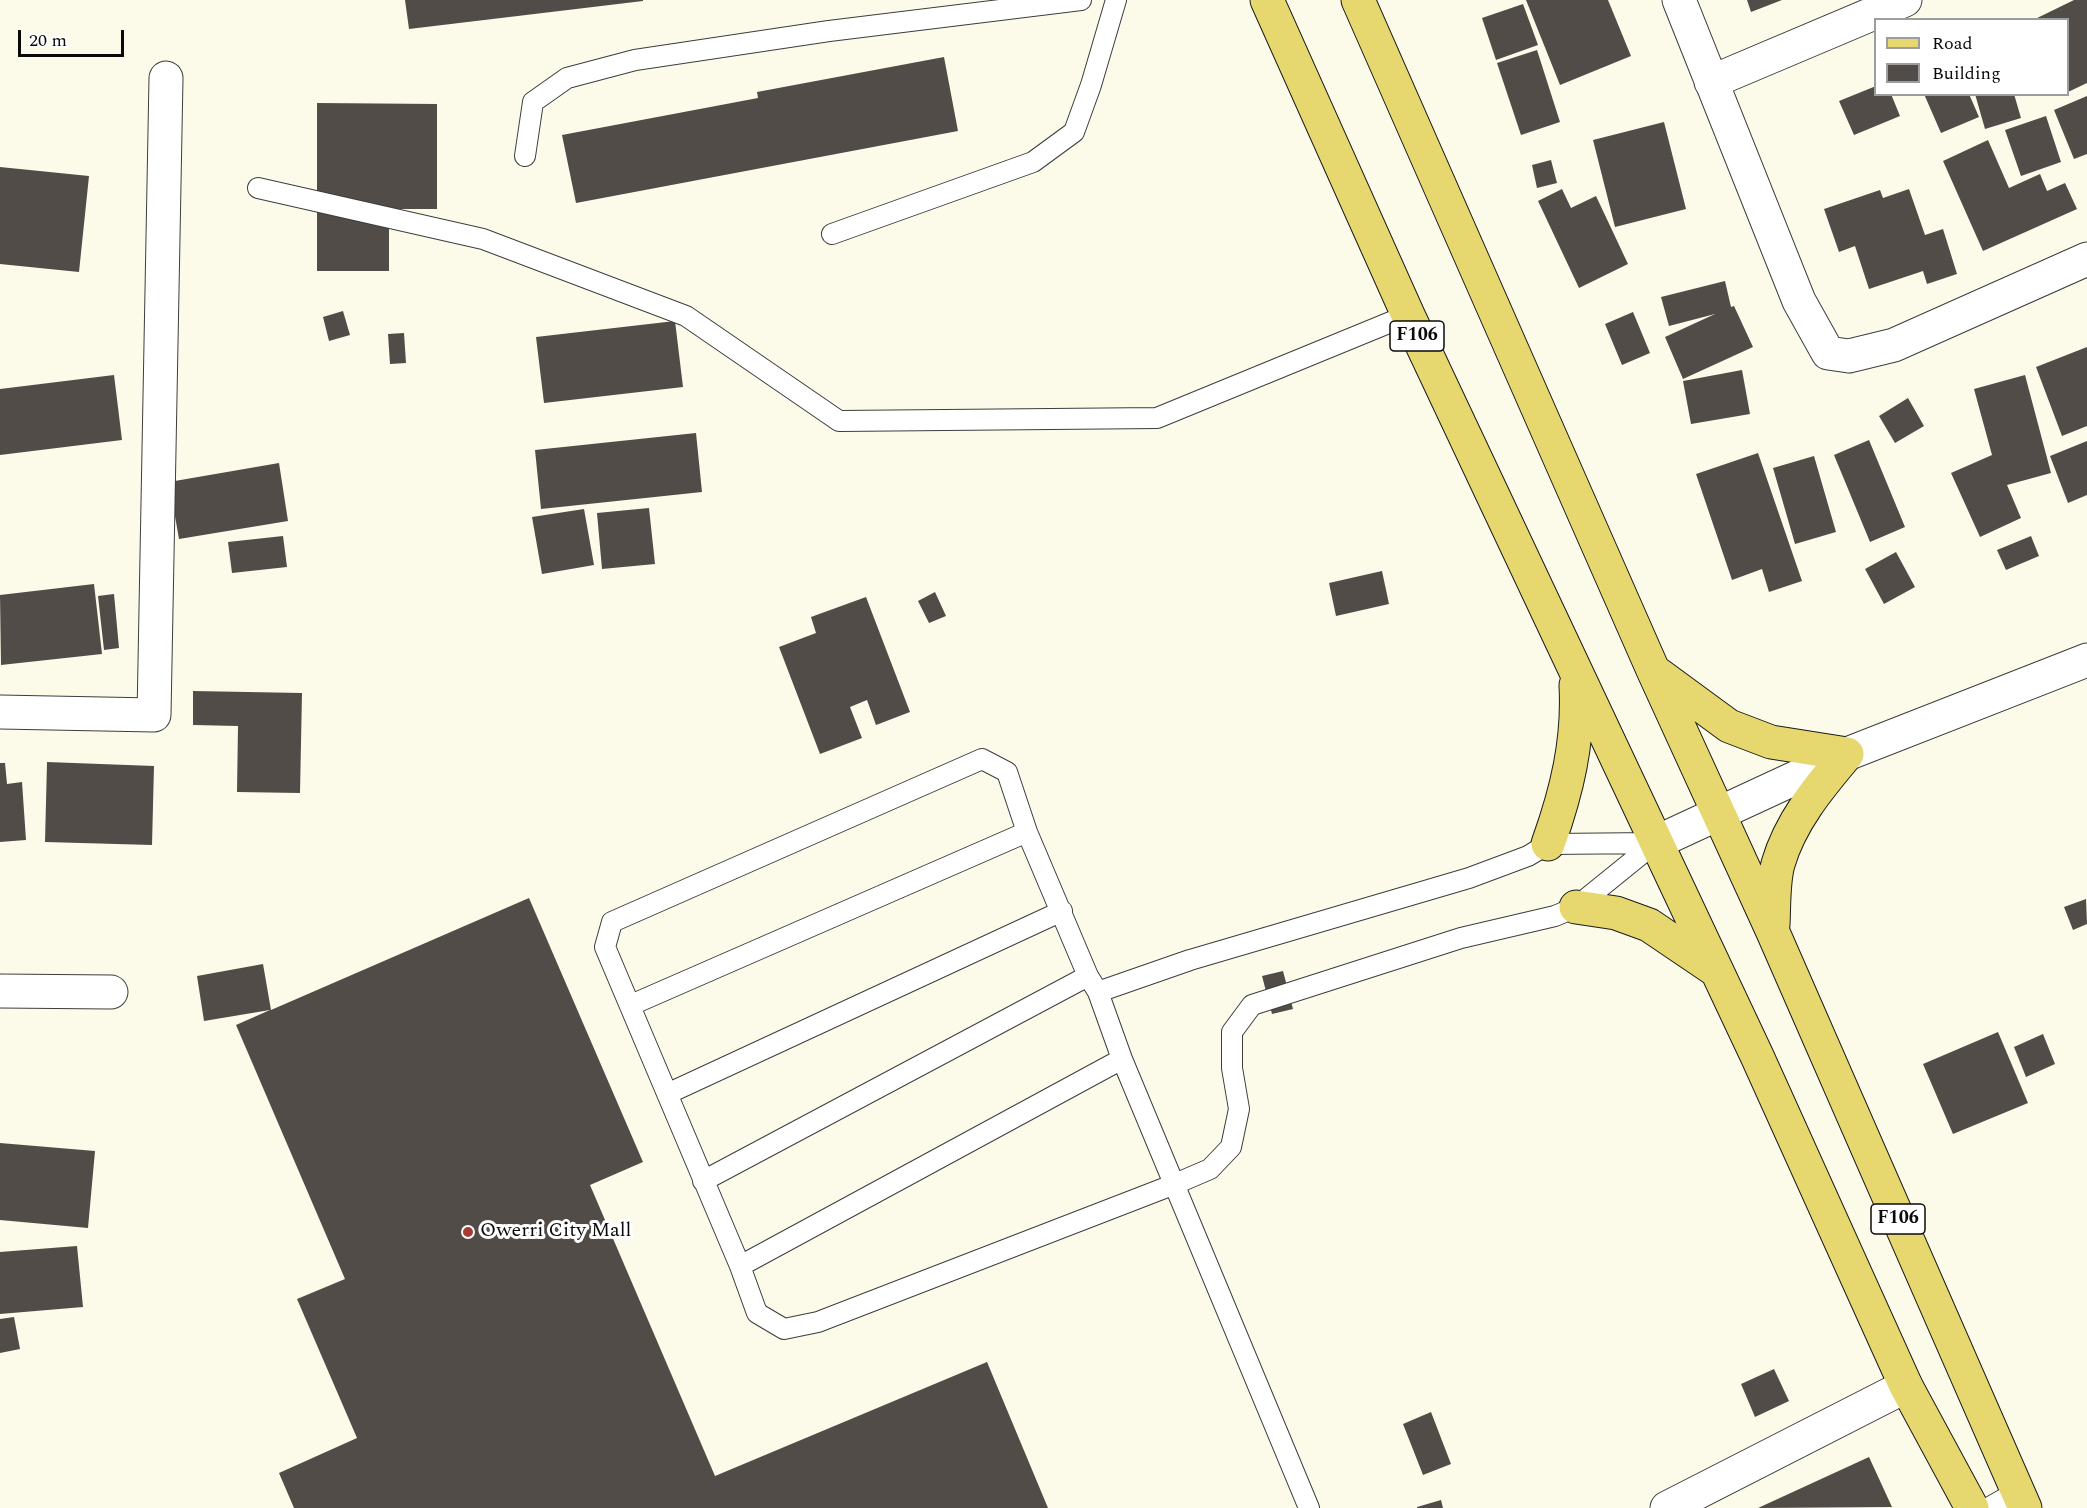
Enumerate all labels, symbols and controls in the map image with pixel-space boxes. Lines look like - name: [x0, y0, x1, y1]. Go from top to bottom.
- scale bar: [21, 18, 128, 56]
- legend: [1874, 18, 2069, 96]
- text: 20 m: [29, 27, 67, 54]
- text: Road: [1932, 30, 1973, 57]
- text: Building: [1932, 60, 2001, 87]
- road number: F106: [1390, 321, 1444, 351]
- road number: F106: [1871, 1204, 1925, 1234]
- place label: Owerri City Mall: [480, 1220, 631, 1244]
- marker: Owerri City Mall: [461, 1225, 475, 1239]

